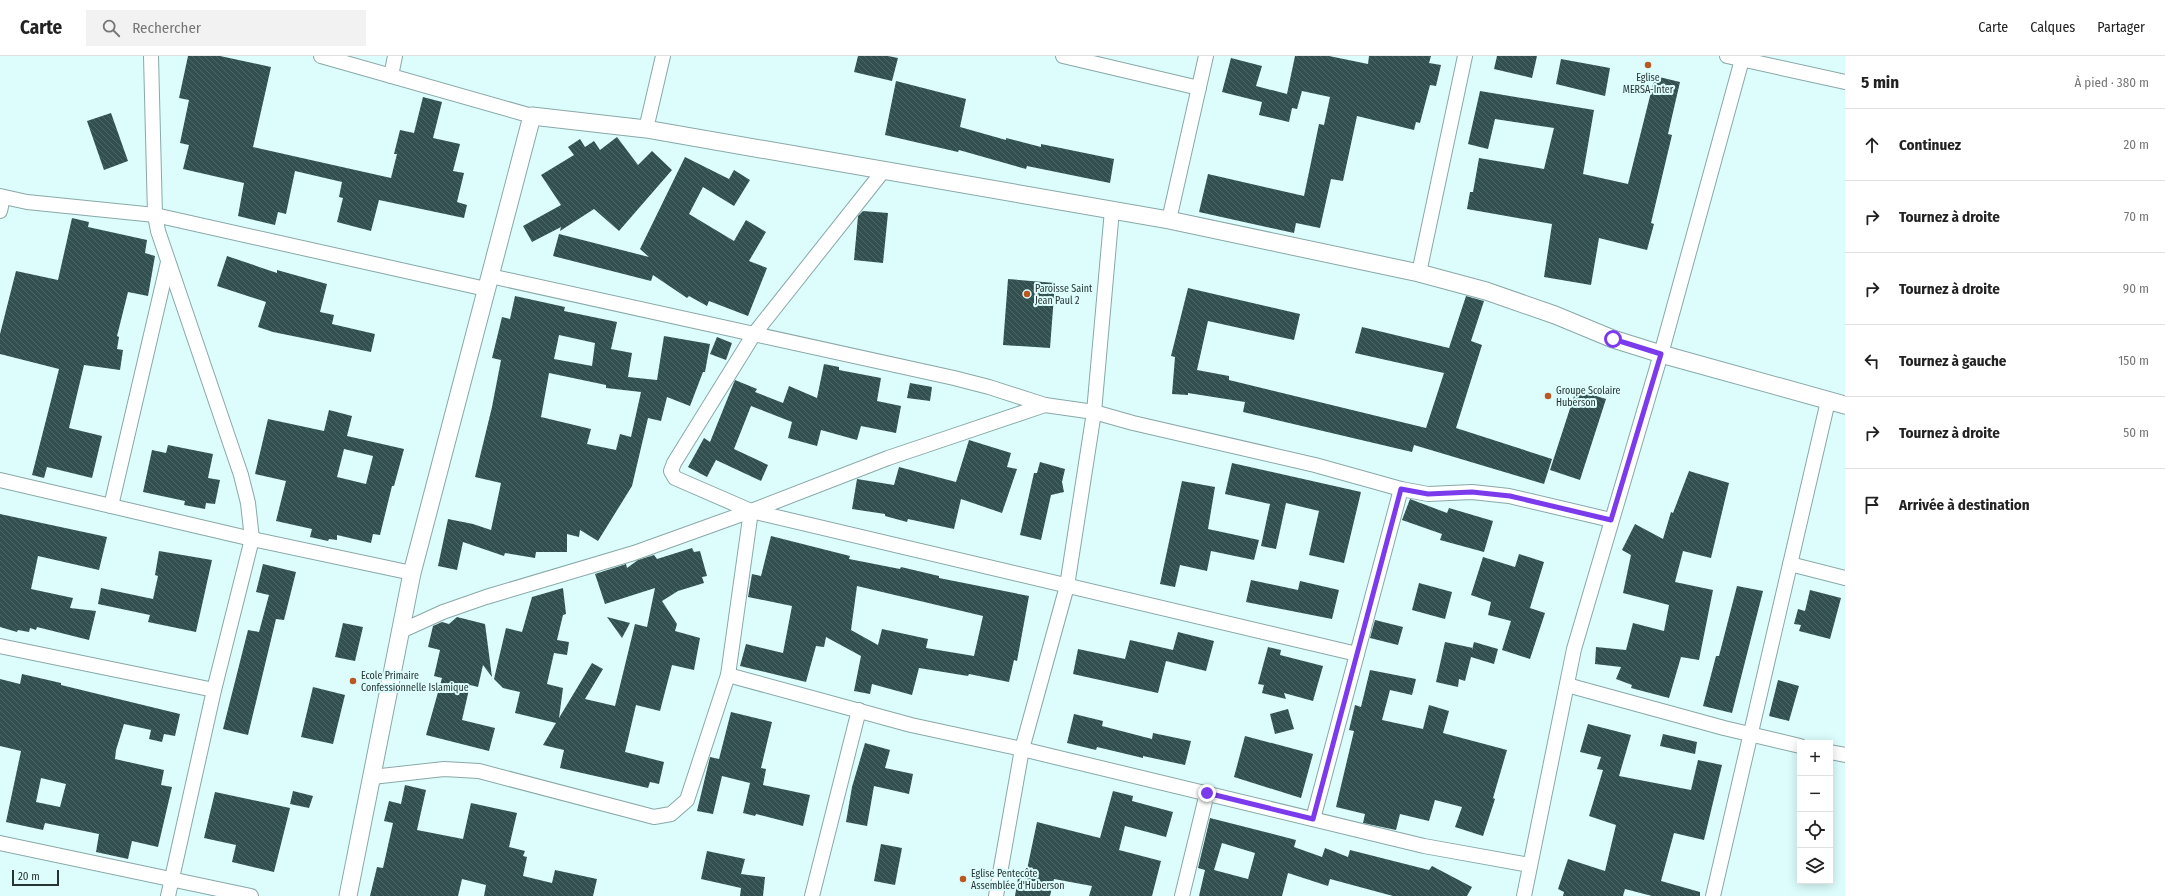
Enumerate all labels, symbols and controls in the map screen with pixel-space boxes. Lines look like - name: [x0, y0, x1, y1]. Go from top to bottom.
- search box: [86, 10, 366, 46]
- text: Carte: [20, 16, 62, 39]
- icon: search: [100, 17, 122, 39]
- text: Rechercher: [132, 19, 201, 37]
- text: Carte: [1978, 19, 2008, 36]
- text: Calques: [2030, 19, 2075, 36]
- text: Partager: [2097, 19, 2145, 36]
- marker: Eglise MERSA-Inter: [1643, 60, 1653, 70]
- place label: Eglise MERSA-Inter: [1623, 72, 1674, 96]
- text: 5 min: [1861, 72, 1899, 93]
- text: À pied · 380 m: [2074, 75, 2149, 90]
- icon: ahead: [1861, 134, 1883, 156]
- text: Continuez: [1899, 136, 1961, 154]
- text: 20 m: [2123, 137, 2149, 152]
- icon: right: [1861, 206, 1883, 228]
- text: Tournez à droite: [1899, 208, 2000, 226]
- text: 70 m: [2124, 209, 2149, 224]
- icon: right: [1861, 278, 1883, 300]
- text: Tournez à droite: [1899, 280, 2000, 298]
- text: 90 m: [2123, 281, 2149, 296]
- place label: Paroisse Saint Jean Paul 2: [1035, 283, 1093, 307]
- marker: Paroisse Saint Jean Paul 2: [1022, 289, 1032, 299]
- route start: [1604, 330, 1622, 348]
- icon: left: [1861, 350, 1883, 372]
- text: Tournez à gauche: [1899, 352, 2006, 370]
- text: 150 m: [2118, 353, 2149, 368]
- place label: Groupe Scolaire Huberson: [1556, 385, 1621, 409]
- marker: Groupe Scolaire Huberson: [1543, 391, 1553, 401]
- icon: right: [1861, 422, 1883, 444]
- text: Tournez à droite: [1899, 424, 2000, 442]
- text: 50 m: [2123, 425, 2149, 440]
- icon: arrive: [1861, 494, 1883, 516]
- text: Arrivée à destination: [1899, 496, 2030, 514]
- place label: Ecole Primaire Confessionnelle Islamique: [361, 670, 469, 694]
- marker: Ecole Primaire Confessionnelle Islamique: [348, 676, 358, 686]
- map controls: [1797, 740, 1833, 884]
- button: +: [1797, 740, 1833, 776]
- button: −: [1797, 776, 1833, 812]
- route end: [1198, 784, 1216, 802]
- button: locate: [1797, 812, 1833, 848]
- button: layers: [1797, 848, 1833, 884]
- scale bar: [12, 868, 59, 887]
- place label: Eglise Pentecôte Assemblée d'Huberson: [971, 868, 1065, 892]
- text: 20 m: [18, 870, 40, 883]
- marker: Eglise Pentecôte Assemblée d'Huberson: [958, 874, 968, 884]

